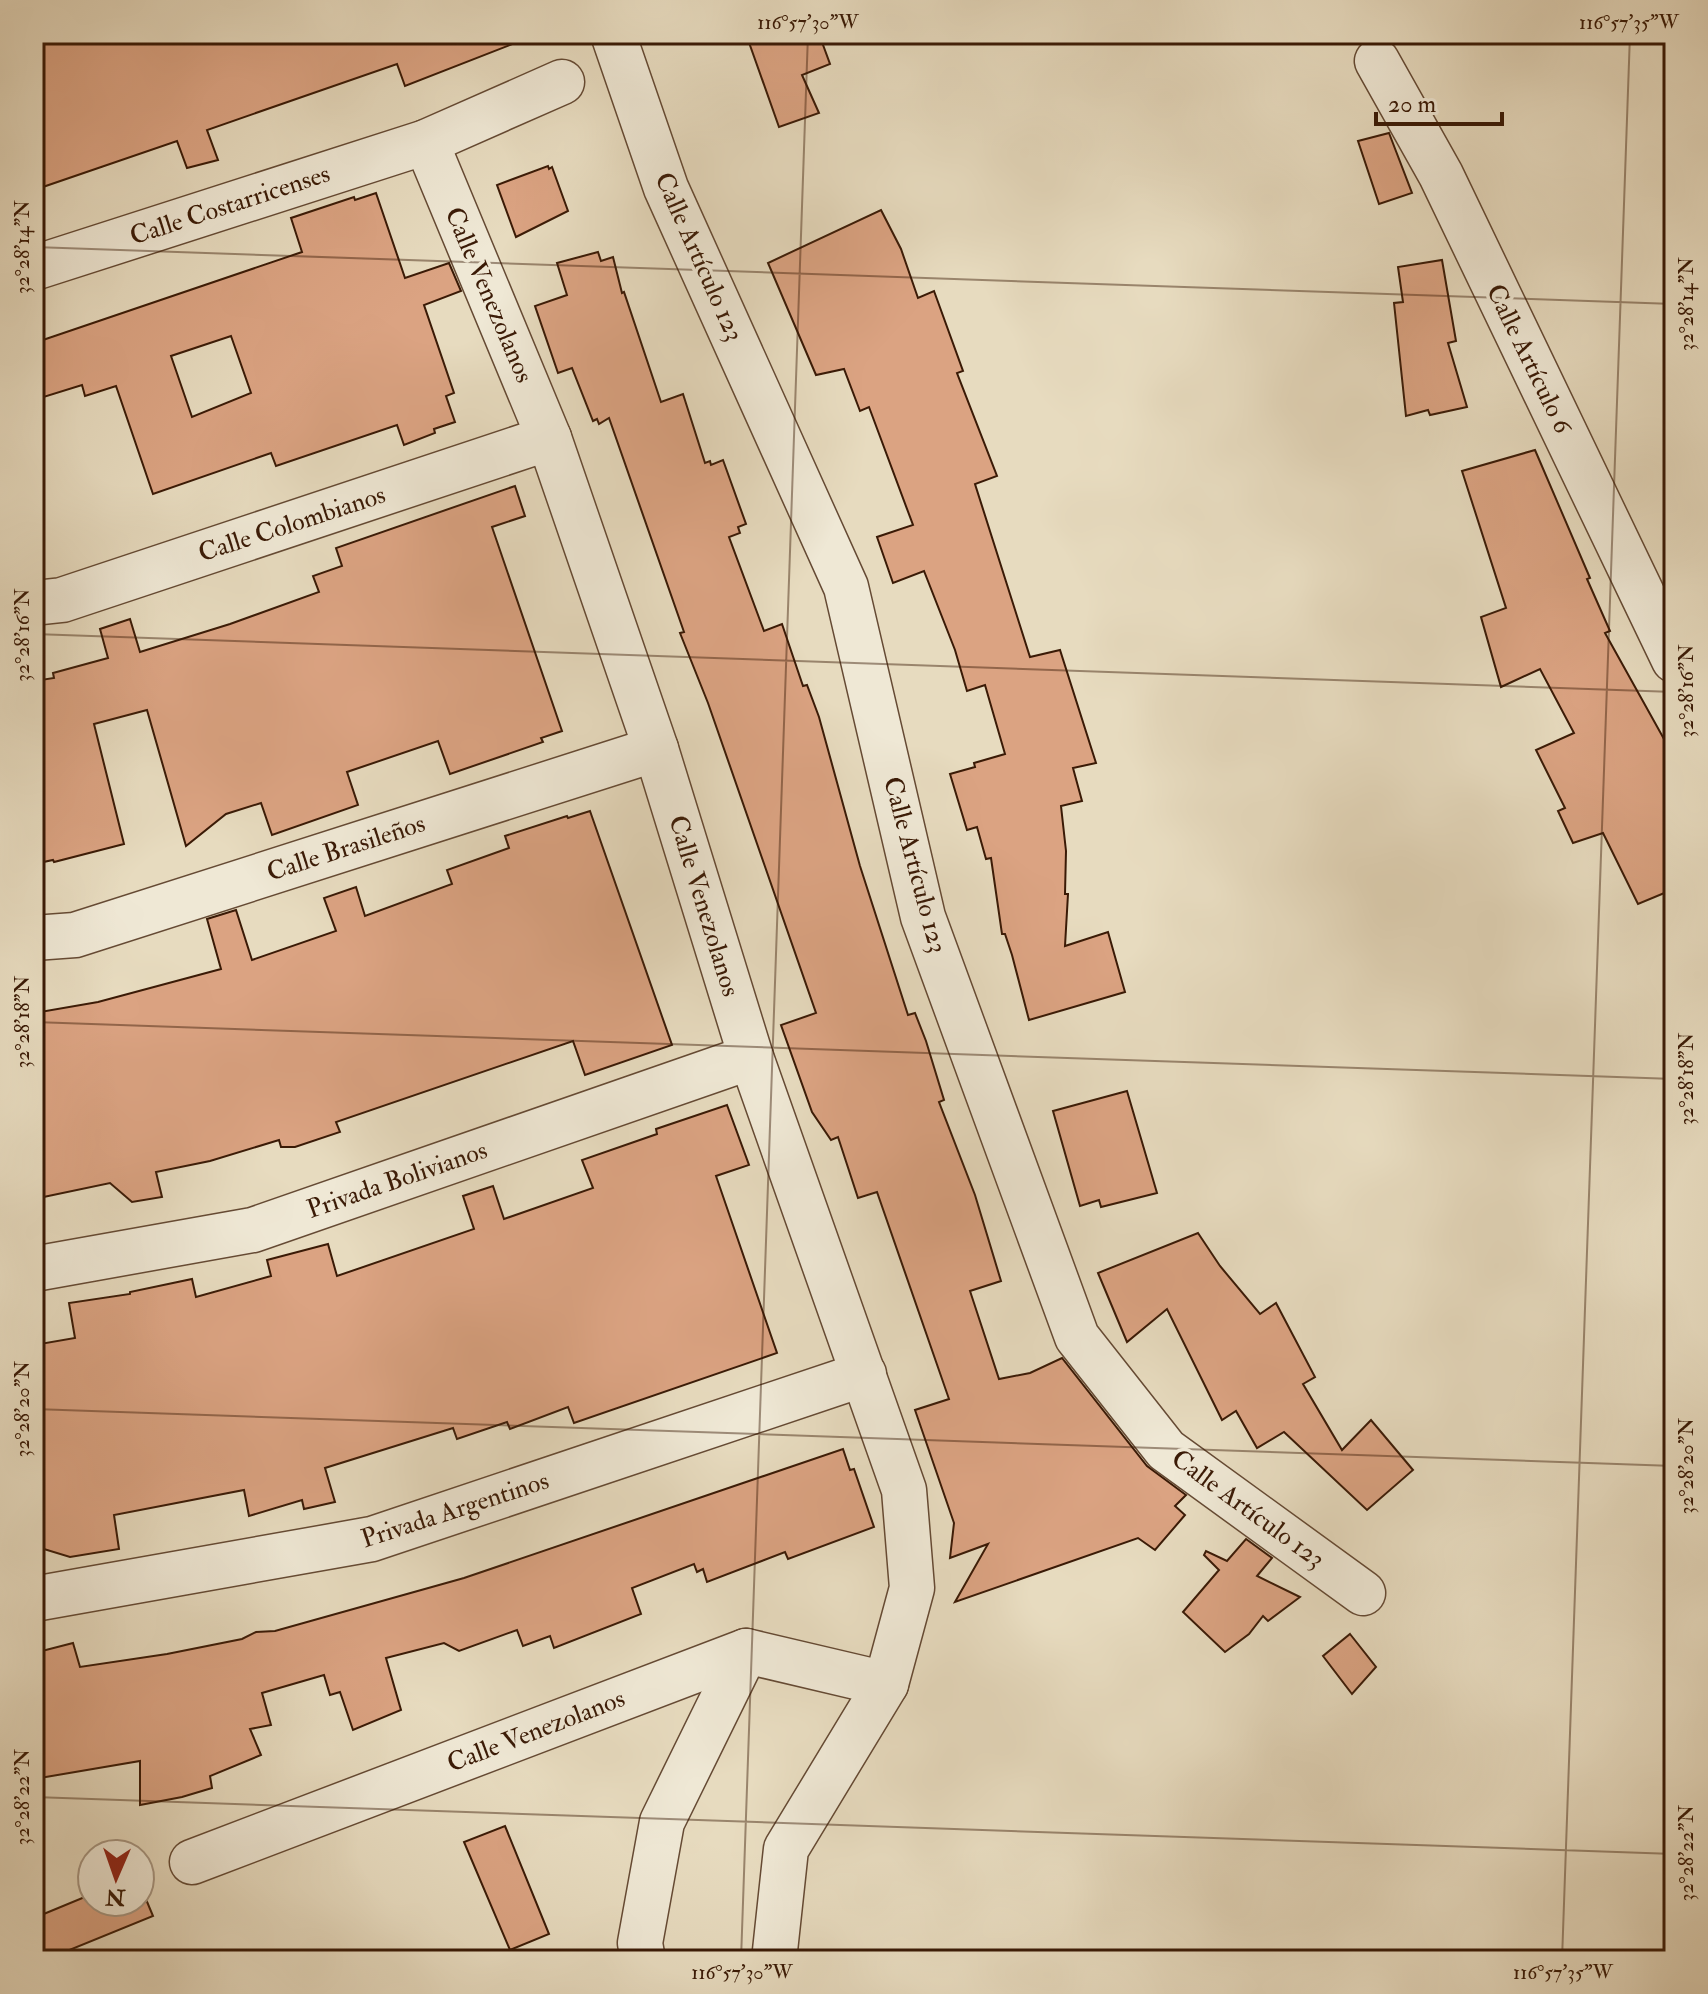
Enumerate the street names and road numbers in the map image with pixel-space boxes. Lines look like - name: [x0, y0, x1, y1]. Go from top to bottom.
- street label: Calle Costarricenses: [126, 158, 334, 252]
- street label: Calle Artículo 123: [647, 168, 751, 346]
- street label: Calle Venezolanos: [438, 202, 540, 388]
- street label: Calle Artículo 6: [1479, 279, 1580, 441]
- street label: Calle Colombianos: [194, 479, 390, 569]
- street label: Calle Artículo 123: [876, 773, 954, 957]
- street label: Calle Brasileños: [263, 807, 429, 889]
- street label: Calle Venezolanos: [661, 812, 747, 1000]
- street label: Privada Bolivianos: [303, 1134, 492, 1226]
- street label: Calle Artículo 123: [1165, 1443, 1331, 1575]
- street label: Privada Argentinos: [357, 1465, 553, 1555]
- street label: Calle Venezolanos: [443, 1682, 629, 1780]

